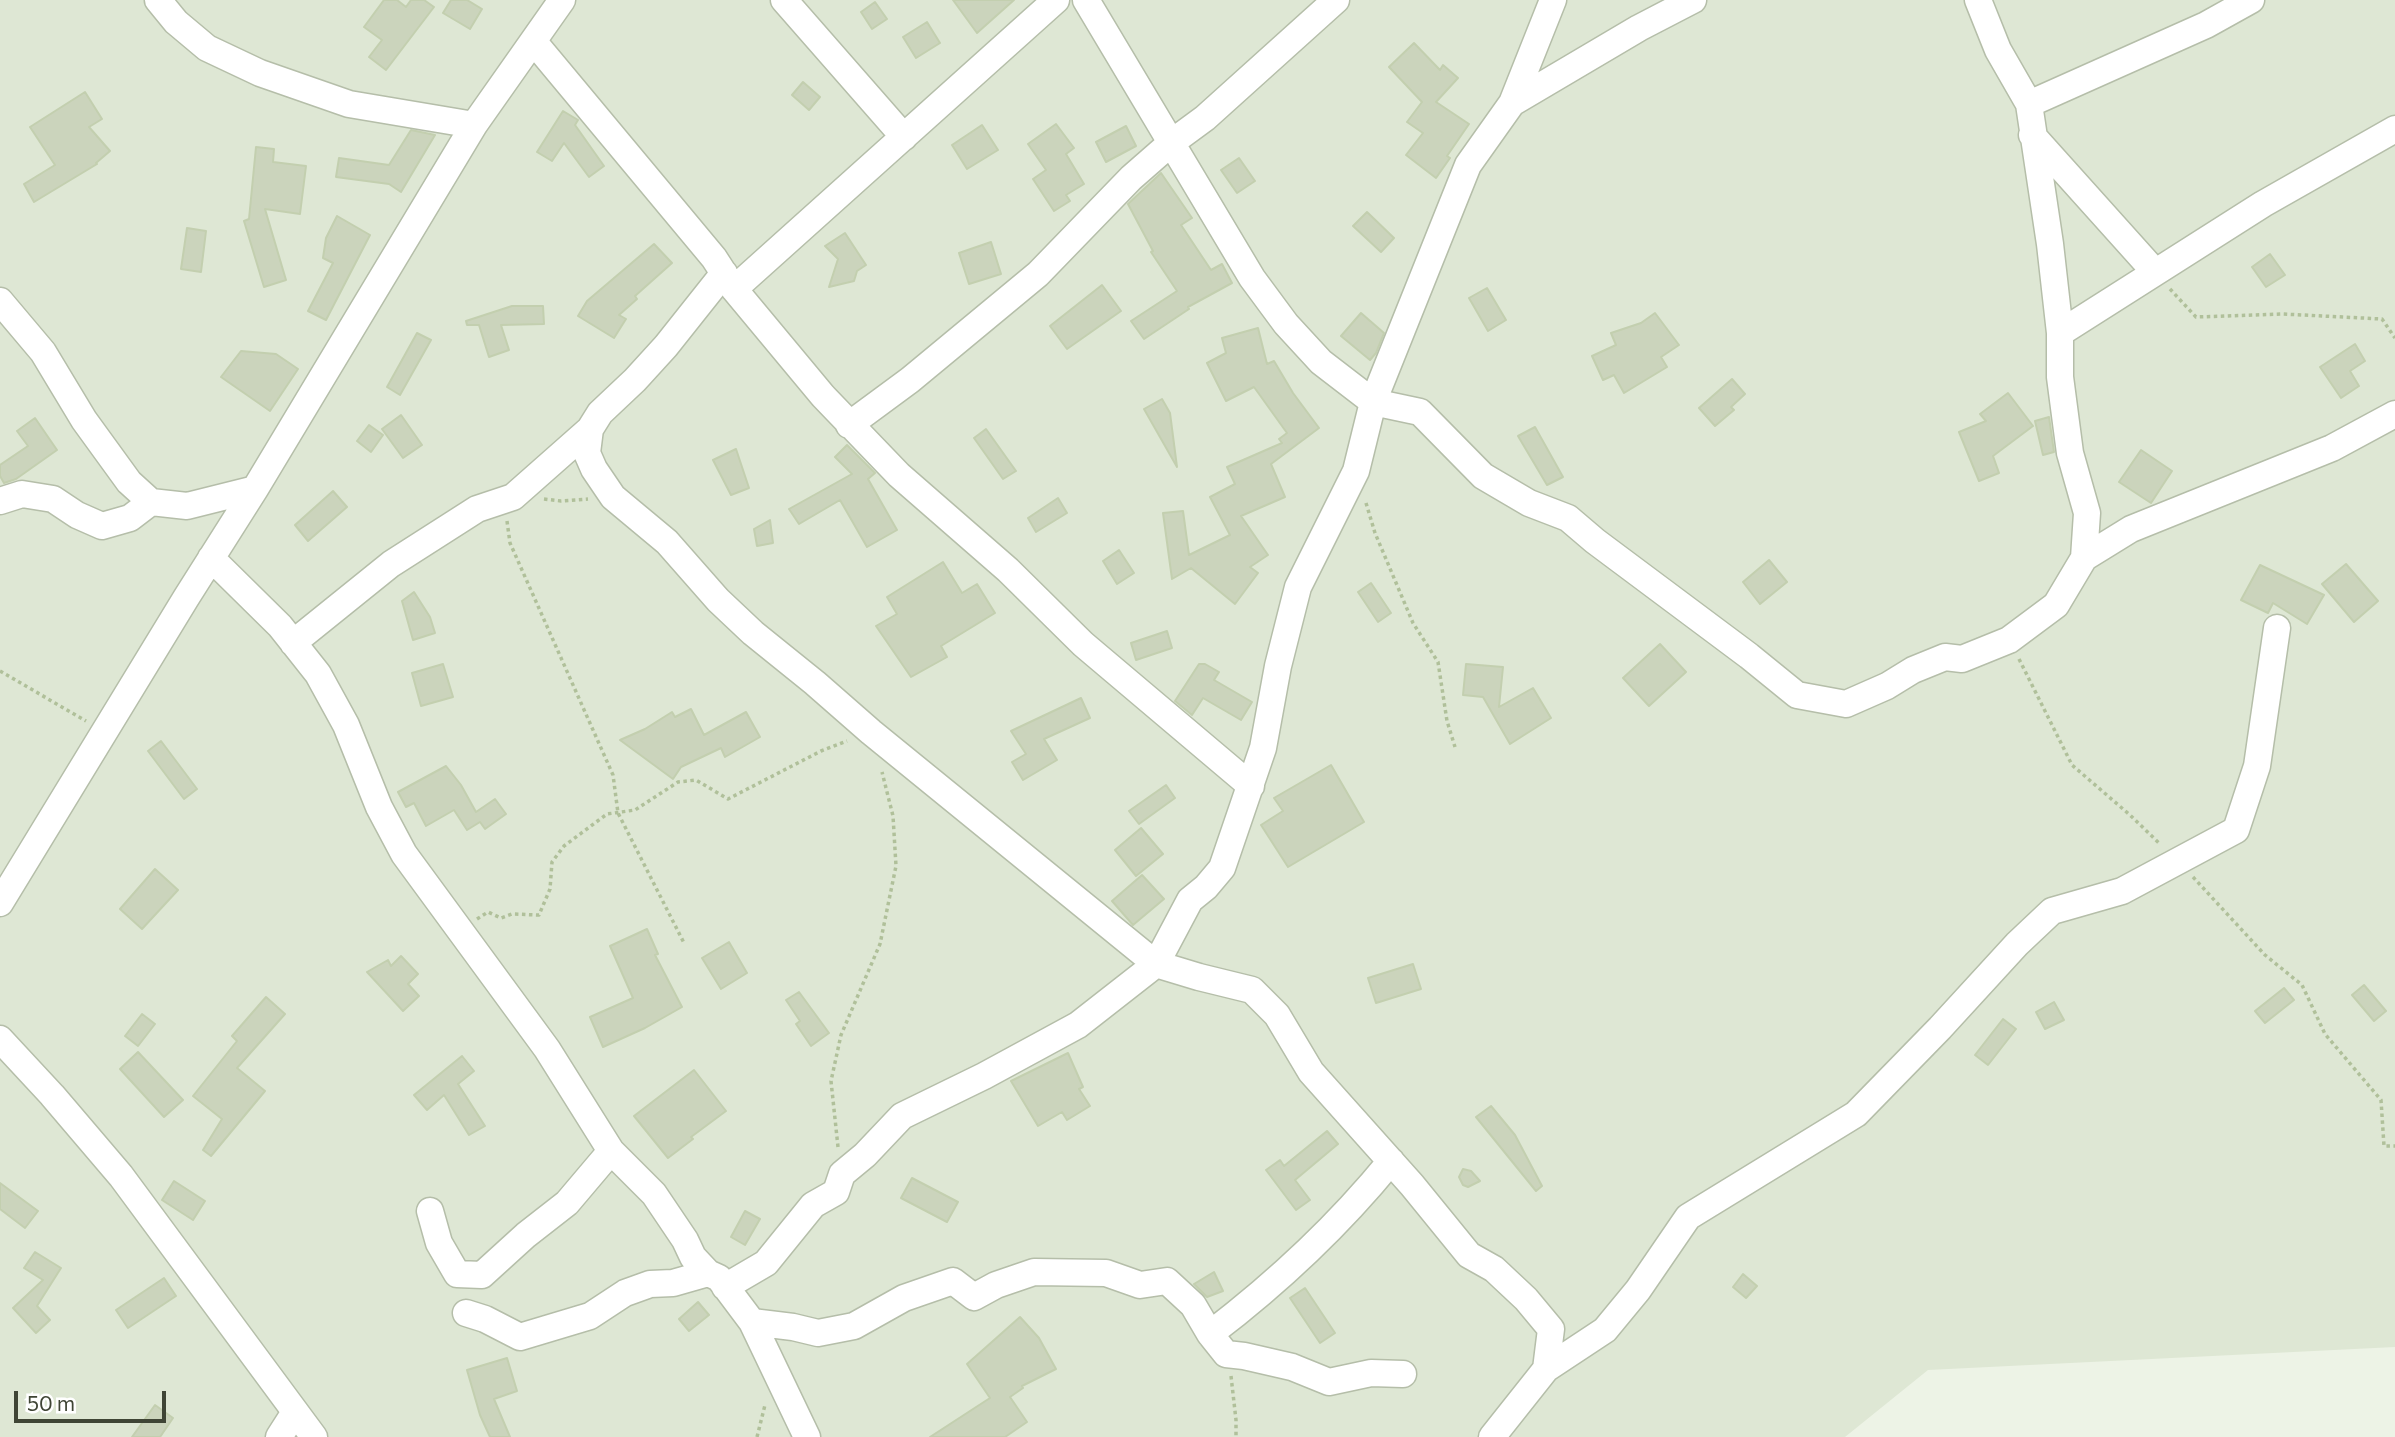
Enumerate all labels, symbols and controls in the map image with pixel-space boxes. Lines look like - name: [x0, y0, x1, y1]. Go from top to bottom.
- scale bar: [18, 1378, 170, 1422]
- text: 50 m: [27, 1390, 75, 1415]

